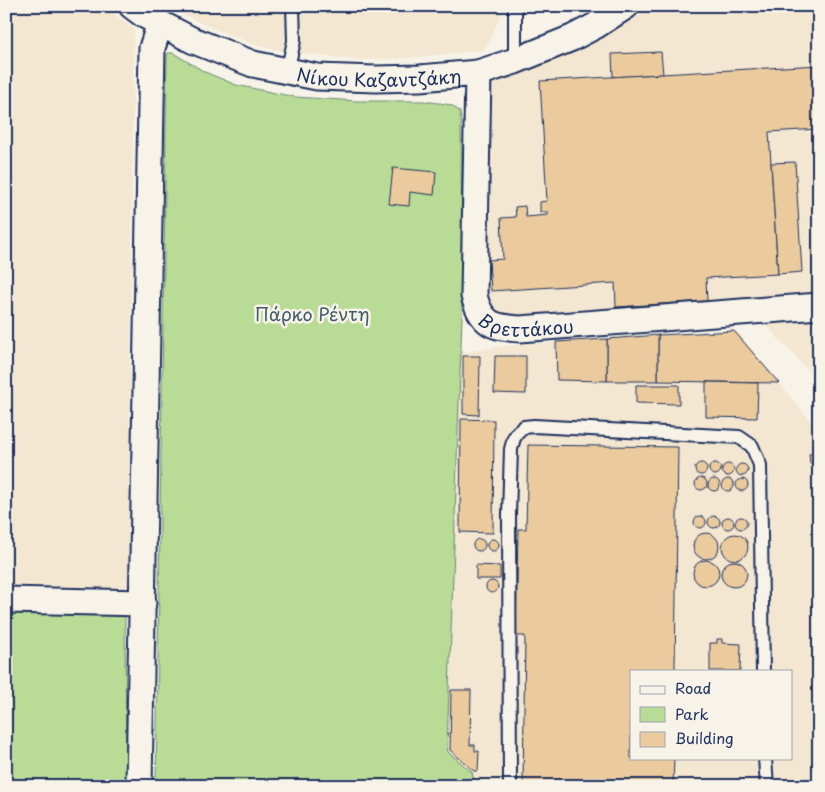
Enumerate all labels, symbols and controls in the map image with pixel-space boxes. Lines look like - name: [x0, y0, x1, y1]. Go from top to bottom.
- street label: Νίκου Καζαντζάκη: [294, 60, 462, 93]
- park label: Πάρκο Ρέντη: [254, 300, 370, 327]
- street label: Βρεττάκου: [473, 306, 574, 343]
- legend: [630, 670, 792, 760]
- text: Road: [675, 676, 711, 699]
- text: Park: [675, 702, 709, 725]
- text: Building: [675, 726, 734, 749]

